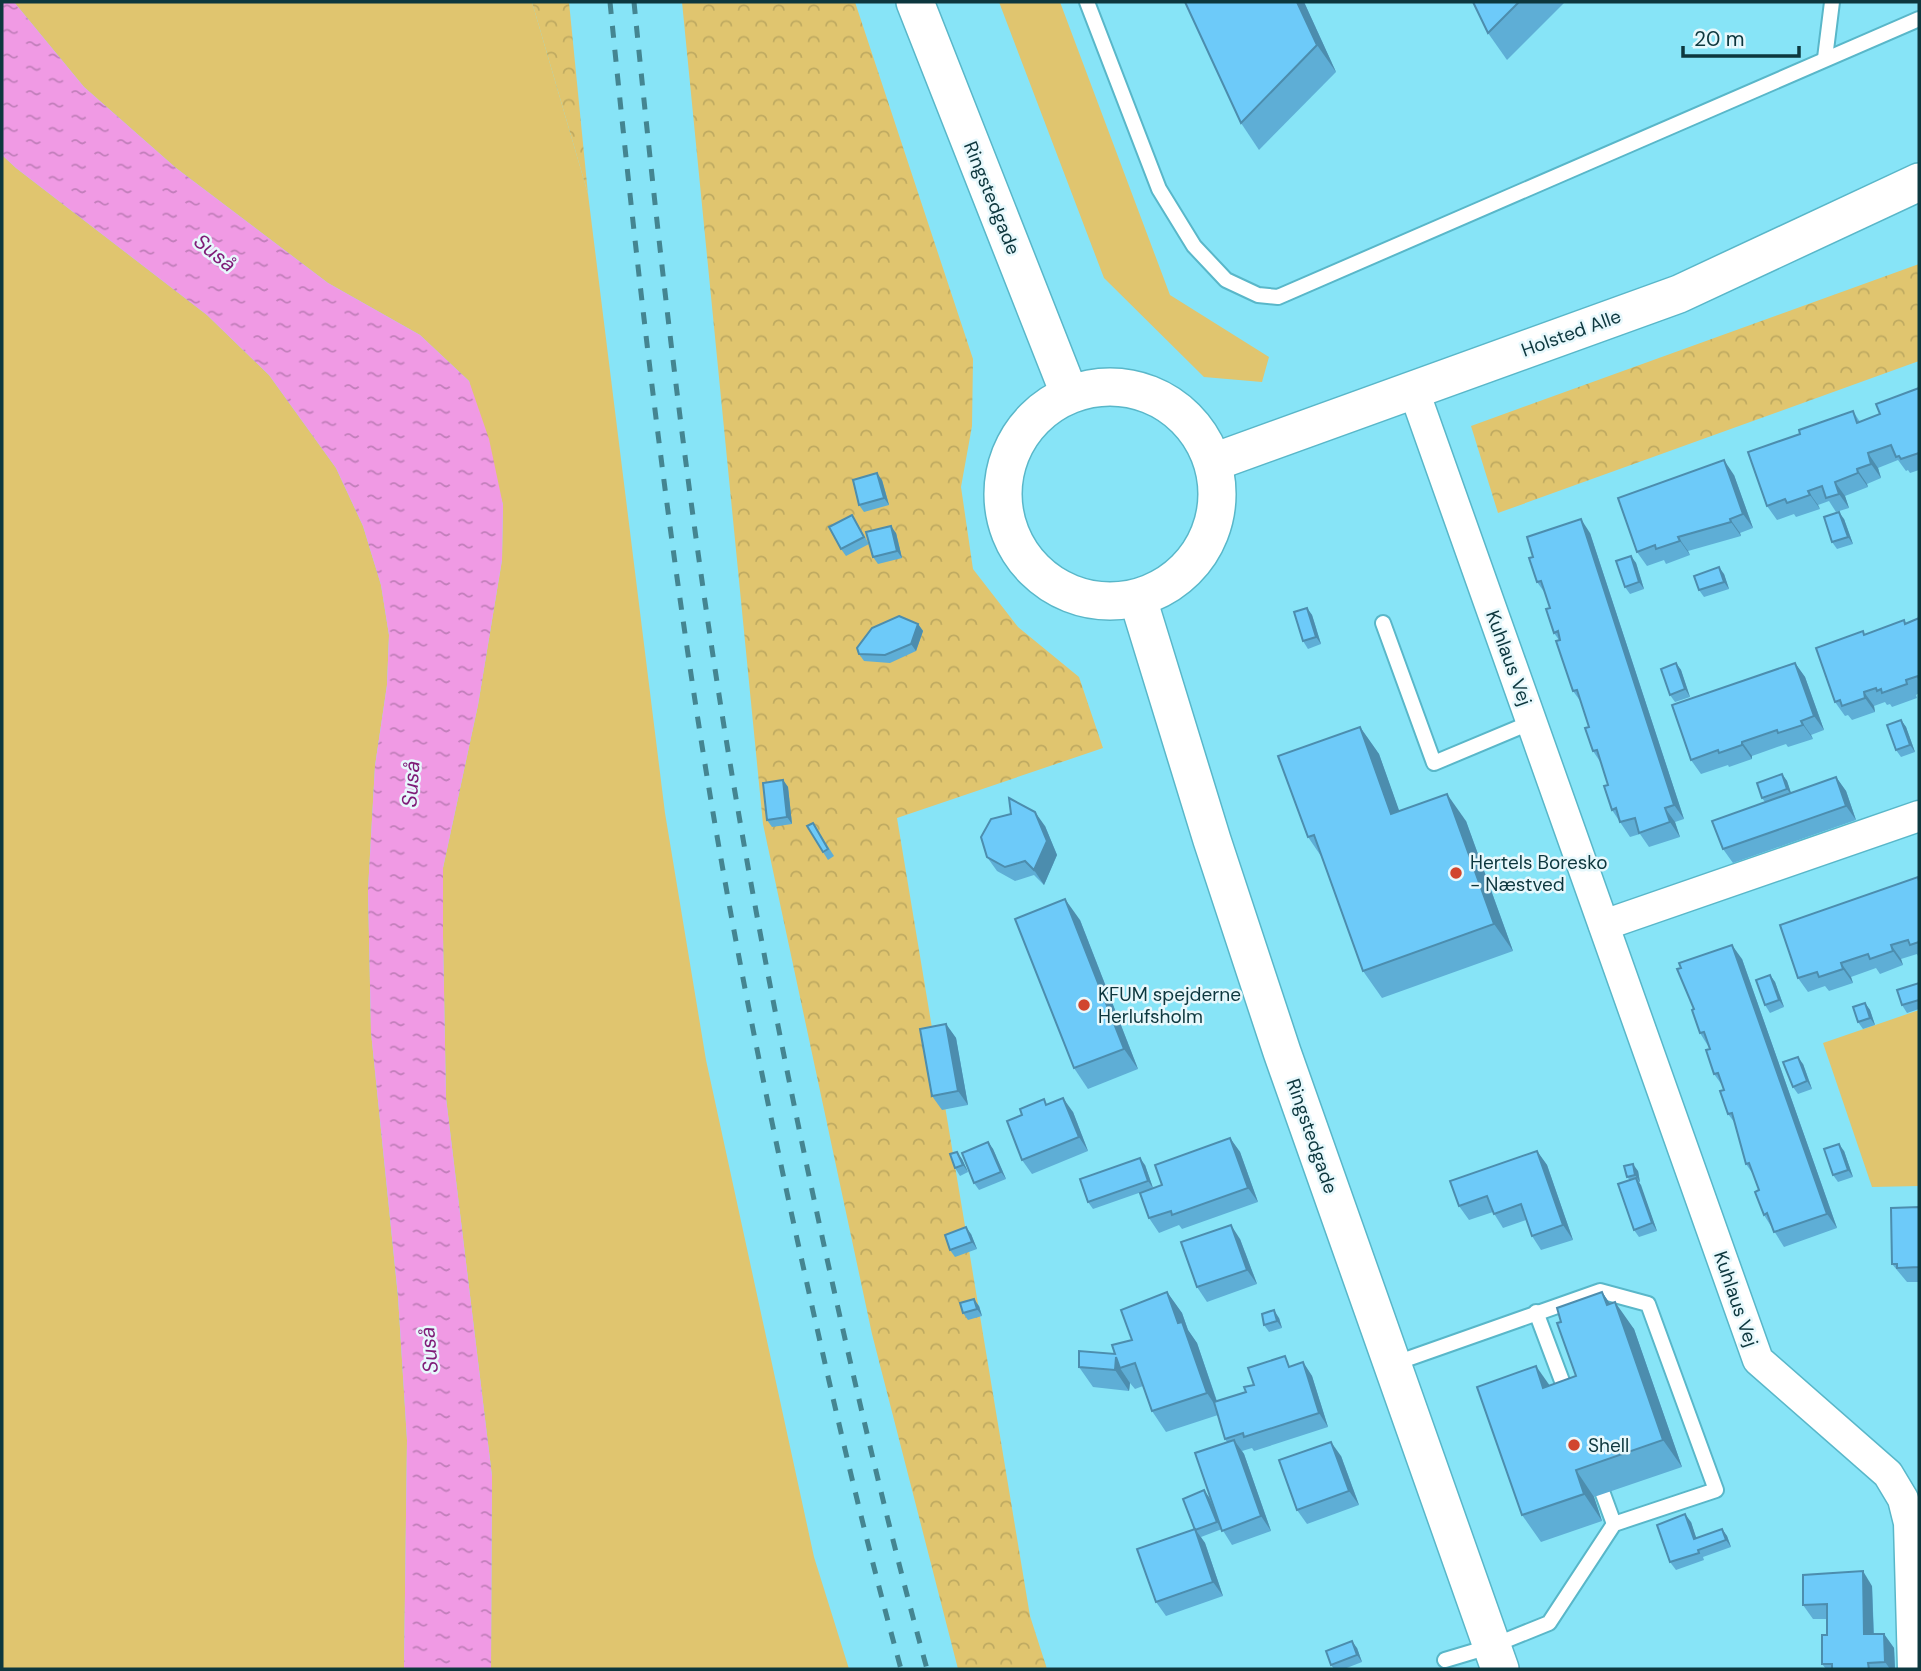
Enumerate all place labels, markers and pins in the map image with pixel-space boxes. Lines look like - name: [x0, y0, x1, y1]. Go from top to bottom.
- place label: Hertels Boresko - Næstved: [1470, 850, 1607, 897]
- marker: Hertels Boresko - Næstved: [1448, 865, 1464, 881]
- place label: KFUM spejderne Herlufsholm: [1098, 982, 1241, 1029]
- marker: KFUM spejderne Herlufsholm: [1076, 997, 1092, 1013]
- place label: Shell: [1588, 1433, 1629, 1458]
- marker: Shell: [1566, 1437, 1582, 1453]

